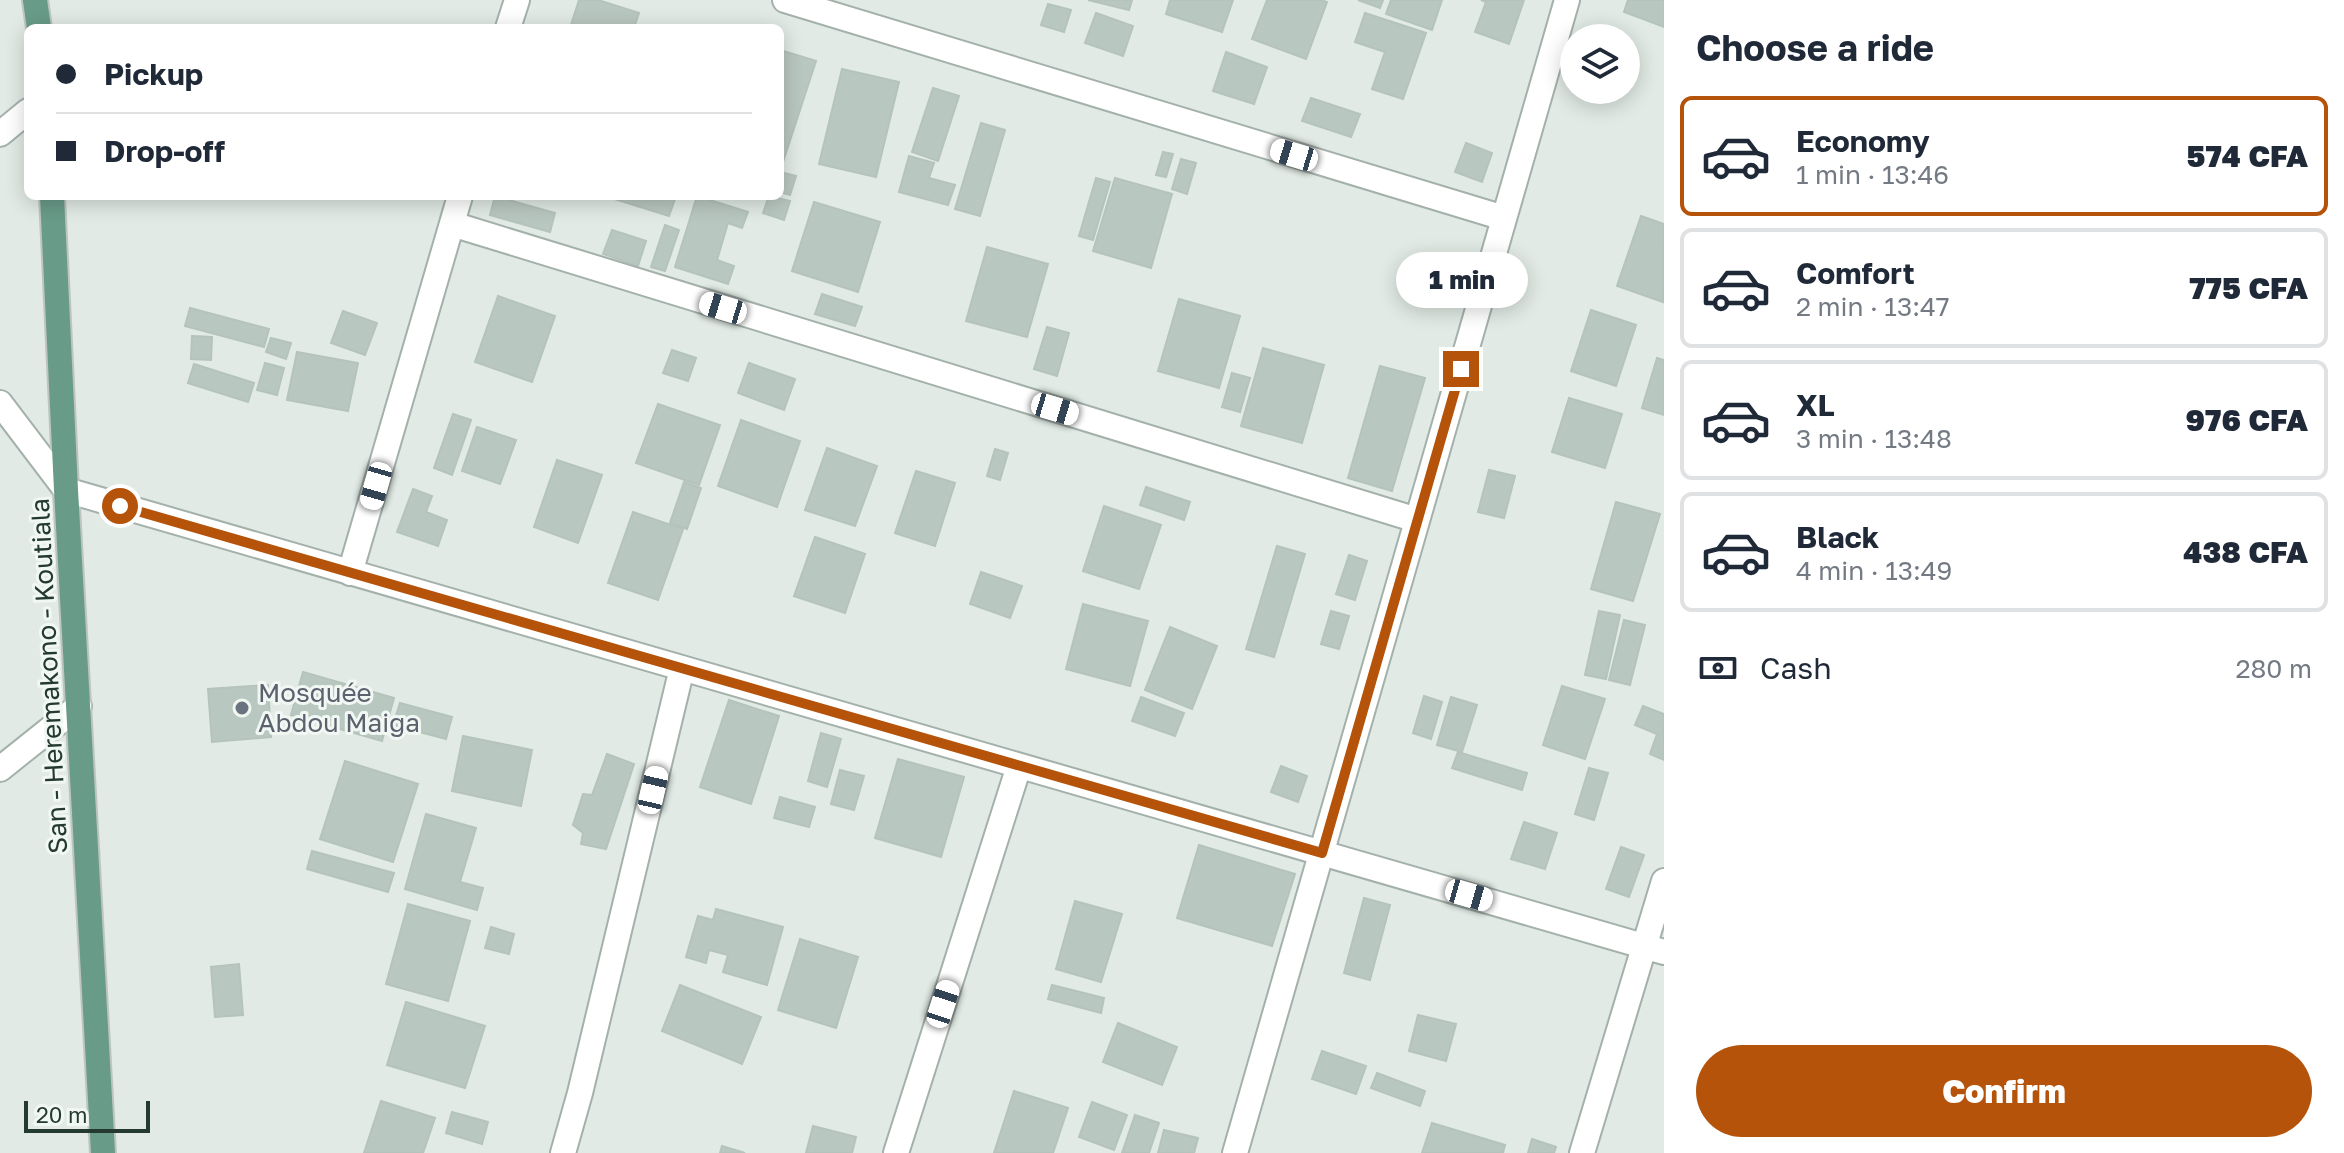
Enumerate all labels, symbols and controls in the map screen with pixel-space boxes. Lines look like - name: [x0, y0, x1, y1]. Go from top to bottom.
- map controls: [1560, 24, 1640, 104]
- button: layers: [1560, 24, 1640, 104]
- text: Choose a ride: [1696, 26, 1934, 69]
- text: Pickup: [104, 56, 203, 92]
- icon: car: [1700, 120, 1772, 192]
- text: Economy: [1796, 123, 1930, 159]
- text: Drop-off: [104, 133, 225, 169]
- car: [1268, 137, 1320, 173]
- text: 574 CFA: [2187, 138, 2308, 174]
- text: 1 min · 13:46: [1796, 159, 1949, 190]
- icon: car: [1700, 252, 1772, 324]
- callout: 1 min: [1395, 253, 1527, 309]
- text: Comfort: [1796, 255, 1915, 291]
- text: 1 min: [1429, 264, 1495, 295]
- text: 775 CFA: [2189, 270, 2308, 306]
- car: [697, 290, 749, 326]
- text: 2 min · 13:47: [1796, 291, 1950, 322]
- route end: [1443, 351, 1479, 387]
- icon: car: [1700, 384, 1772, 456]
- text: XL: [1796, 387, 1835, 423]
- car: [1029, 391, 1081, 427]
- text: 976 CFA: [2186, 402, 2308, 438]
- text: 3 min · 13:48: [1796, 423, 1952, 454]
- car: [358, 460, 394, 512]
- route start: [102, 488, 138, 524]
- street label: San - Heremakono - Koutiala: [24, 498, 73, 854]
- icon: car: [1700, 516, 1772, 588]
- text: Black: [1796, 519, 1879, 555]
- text: 438 CFA: [2183, 534, 2308, 570]
- text: 4 min · 13:49: [1796, 555, 1952, 586]
- icon: cash: [1696, 646, 1740, 690]
- text: Cash: [1760, 650, 1832, 686]
- text: 280 m: [2235, 653, 2312, 684]
- place label: Mosquée Abdou Maiga: [258, 677, 420, 738]
- marker: Mosquée Abdou Maiga: [233, 699, 251, 717]
- car: [636, 764, 670, 816]
- car: [1443, 877, 1495, 913]
- car: [924, 977, 962, 1031]
- button: Confirm: [1696, 1045, 2312, 1137]
- scale bar: [24, 1097, 150, 1133]
- text: 20 m: [36, 1101, 87, 1128]

